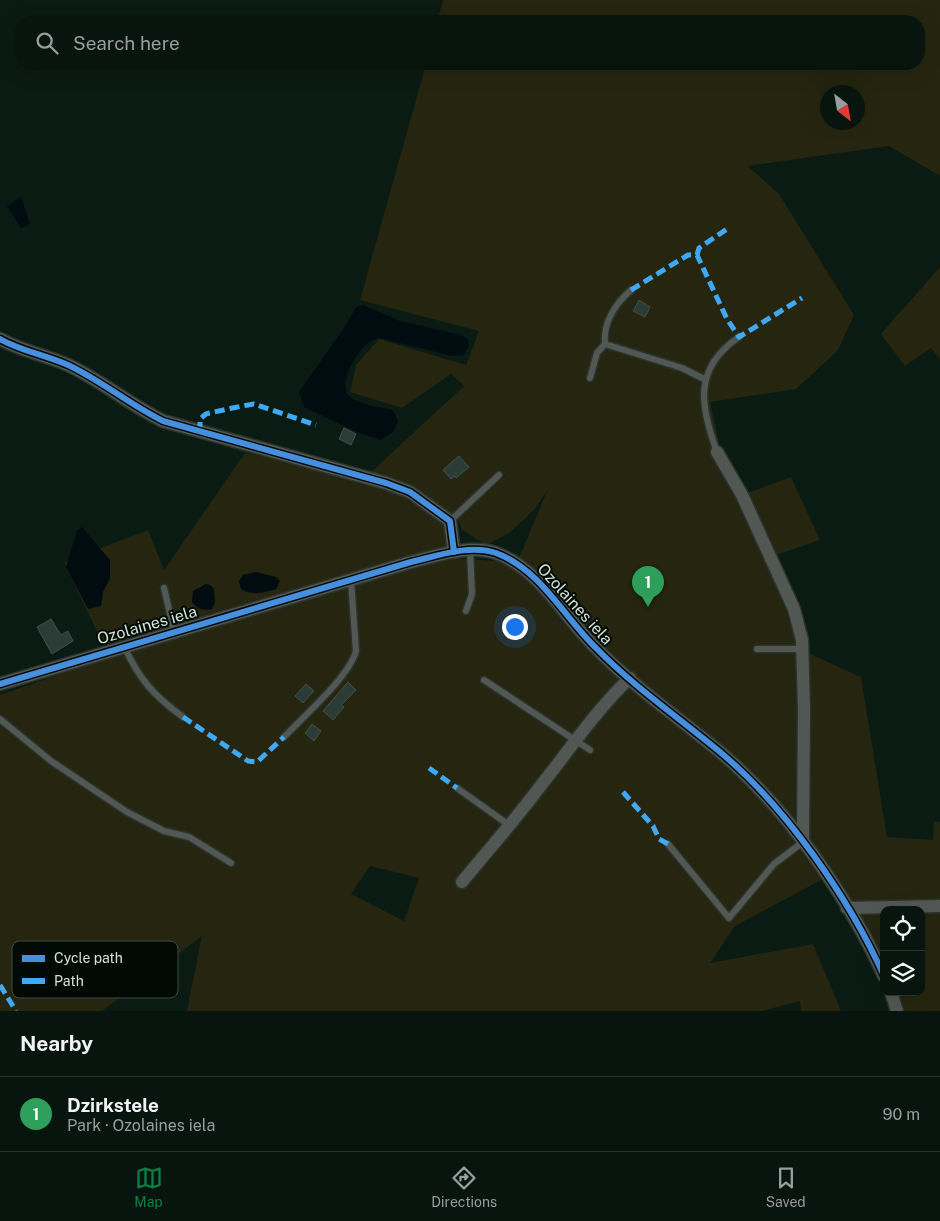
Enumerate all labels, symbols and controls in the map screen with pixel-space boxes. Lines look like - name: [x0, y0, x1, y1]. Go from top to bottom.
- search box: [15, 15, 925, 70]
- icon: search: [33, 29, 61, 57]
- text: Search here: [73, 32, 180, 54]
- north arrow: [820, 85, 865, 130]
- street label: Ozolaines iela: [534, 559, 616, 649]
- pin: 1: [632, 566, 664, 607]
- street label: Ozolaines iela: [95, 602, 199, 648]
- your location: [502, 614, 528, 640]
- map controls: [880, 906, 925, 996]
- button: locate: [880, 906, 925, 951]
- legend: [12, 941, 178, 998]
- text: Cycle path: [54, 950, 123, 966]
- button: layers: [880, 951, 925, 996]
- text: Path: [54, 973, 84, 989]
- text: Nearby: [20, 1031, 93, 1056]
- text: Dzirkstele: [67, 1094, 159, 1116]
- text: 1: [33, 1105, 39, 1124]
- text: 90 m: [883, 1105, 920, 1124]
- text: Park · Ozolaines iela: [67, 1116, 215, 1135]
- tab: Map: [134, 1164, 163, 1210]
- tab: Directions: [431, 1164, 497, 1210]
- tab: Saved: [766, 1164, 806, 1210]

